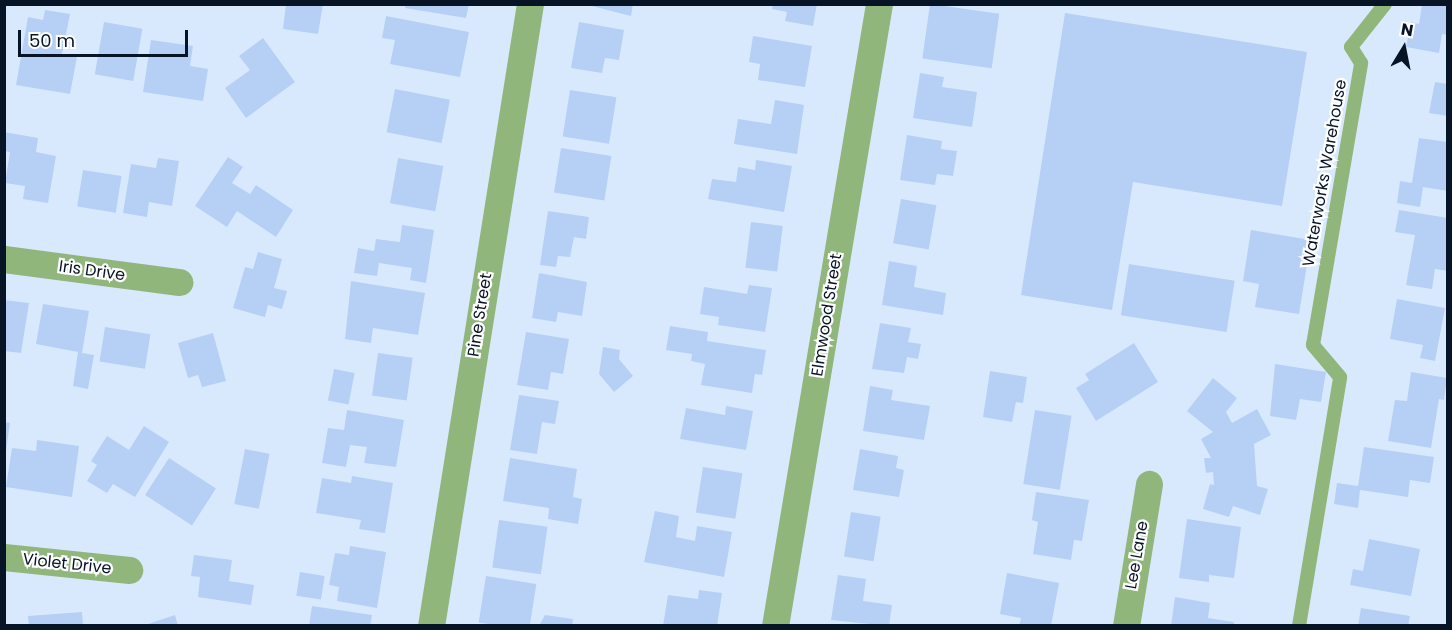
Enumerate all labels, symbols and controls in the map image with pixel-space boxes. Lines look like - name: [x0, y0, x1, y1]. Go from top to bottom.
- text: N: [1399, 17, 1415, 42]
- scale bar: [21, 18, 190, 56]
- north arrow: [1374, 18, 1434, 78]
- text: 50 m: [29, 28, 75, 53]
- street label: Waterworks Warehouse: [1299, 78, 1351, 268]
- street label: Elmwood Street: [808, 252, 846, 378]
- street label: Iris Drive: [58, 257, 126, 285]
- street label: Pine Street: [464, 272, 496, 358]
- street label: Lee Lane: [1122, 519, 1152, 591]
- street label: Violet Drive: [22, 550, 112, 578]

